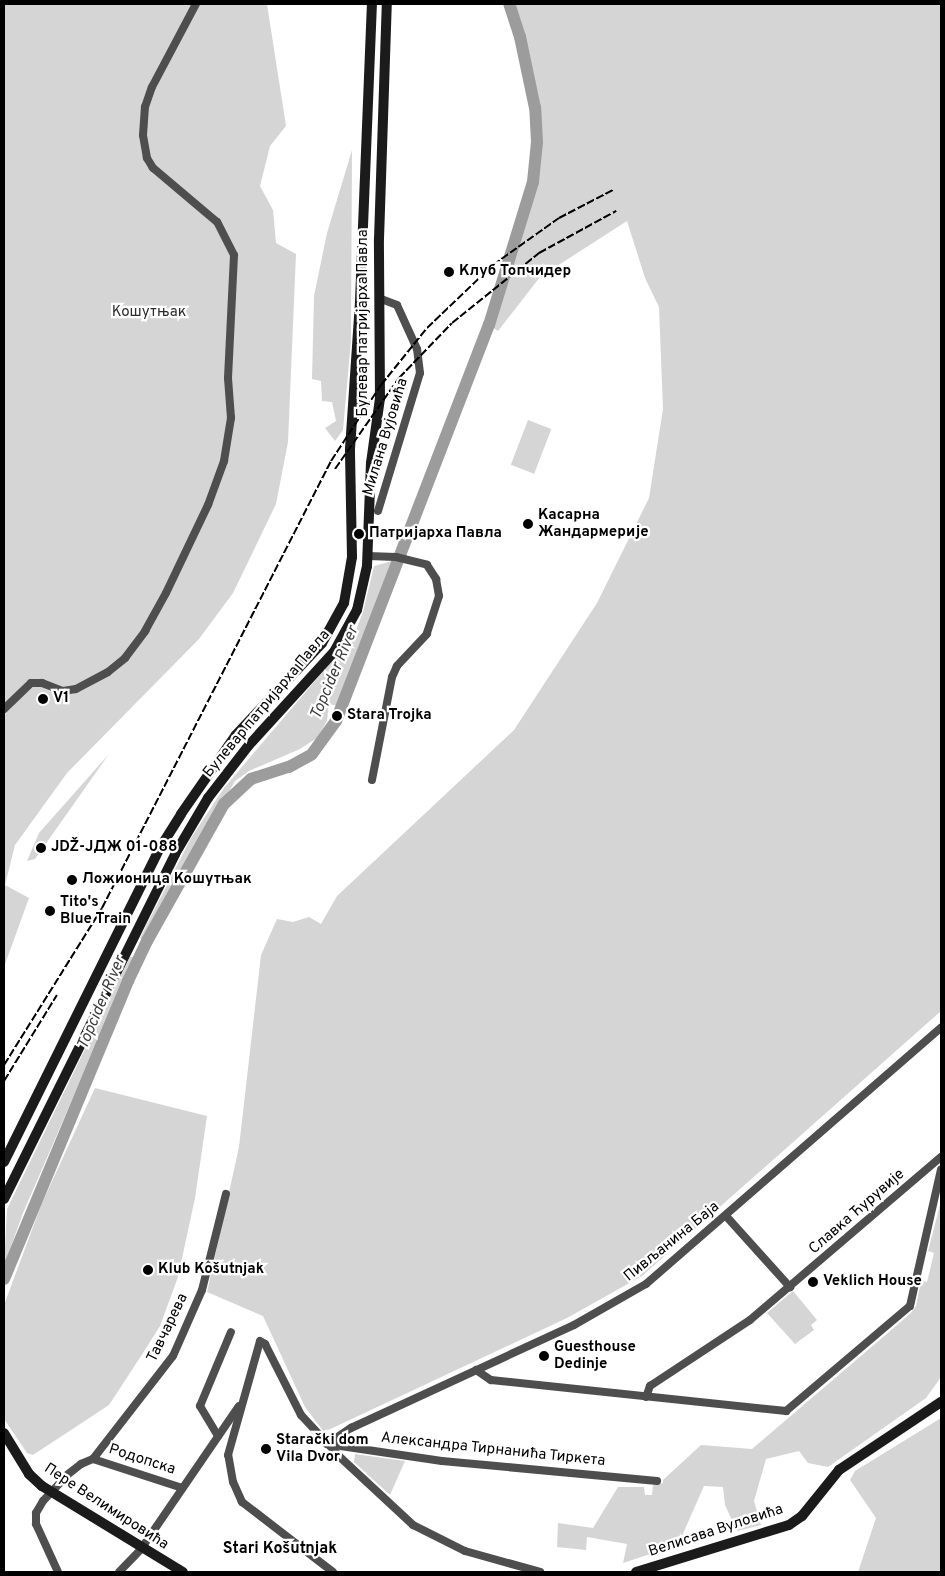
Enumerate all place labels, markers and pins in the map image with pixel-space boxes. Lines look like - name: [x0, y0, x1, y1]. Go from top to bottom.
- place label: Клуб Топчидер: [459, 263, 571, 281]
- marker: Клуб Топчидер: [443, 266, 455, 278]
- place label: Касарна Жандармерије: [538, 506, 649, 541]
- marker: Касарна Жандармерије: [522, 518, 534, 530]
- place label: Патријарха Павла: [369, 525, 502, 543]
- marker: Патријарха Павла: [353, 528, 365, 540]
- place label: V1: [53, 690, 69, 708]
- marker: V1: [37, 693, 49, 705]
- place label: Stara Trojka: [347, 707, 432, 725]
- marker: Stara Trojka: [331, 710, 343, 722]
- place label: JDŽ-JДЖ 01-088: [51, 839, 177, 857]
- marker: JDŽ-JДЖ 01-088: [35, 842, 47, 854]
- place label: Ложионица Кошутњак: [82, 871, 252, 889]
- marker: Ложионица Кошутњак: [66, 874, 78, 886]
- place label: Tito's Blue Train: [60, 893, 131, 928]
- marker: Tito's Blue Train: [44, 905, 56, 917]
- place label: Klub Košutnjak: [158, 1261, 264, 1279]
- marker: Klub Košutnjak: [142, 1264, 154, 1276]
- place label: Veklich House: [823, 1273, 922, 1291]
- marker: Veklich House: [807, 1276, 819, 1288]
- place label: Guesthouse Dedinje: [554, 1338, 636, 1373]
- marker: Guesthouse Dedinje: [538, 1350, 550, 1362]
- place label: Starački dom Vila Dvor: [276, 1431, 369, 1466]
- marker: Starački dom Vila Dvor: [260, 1443, 272, 1455]

